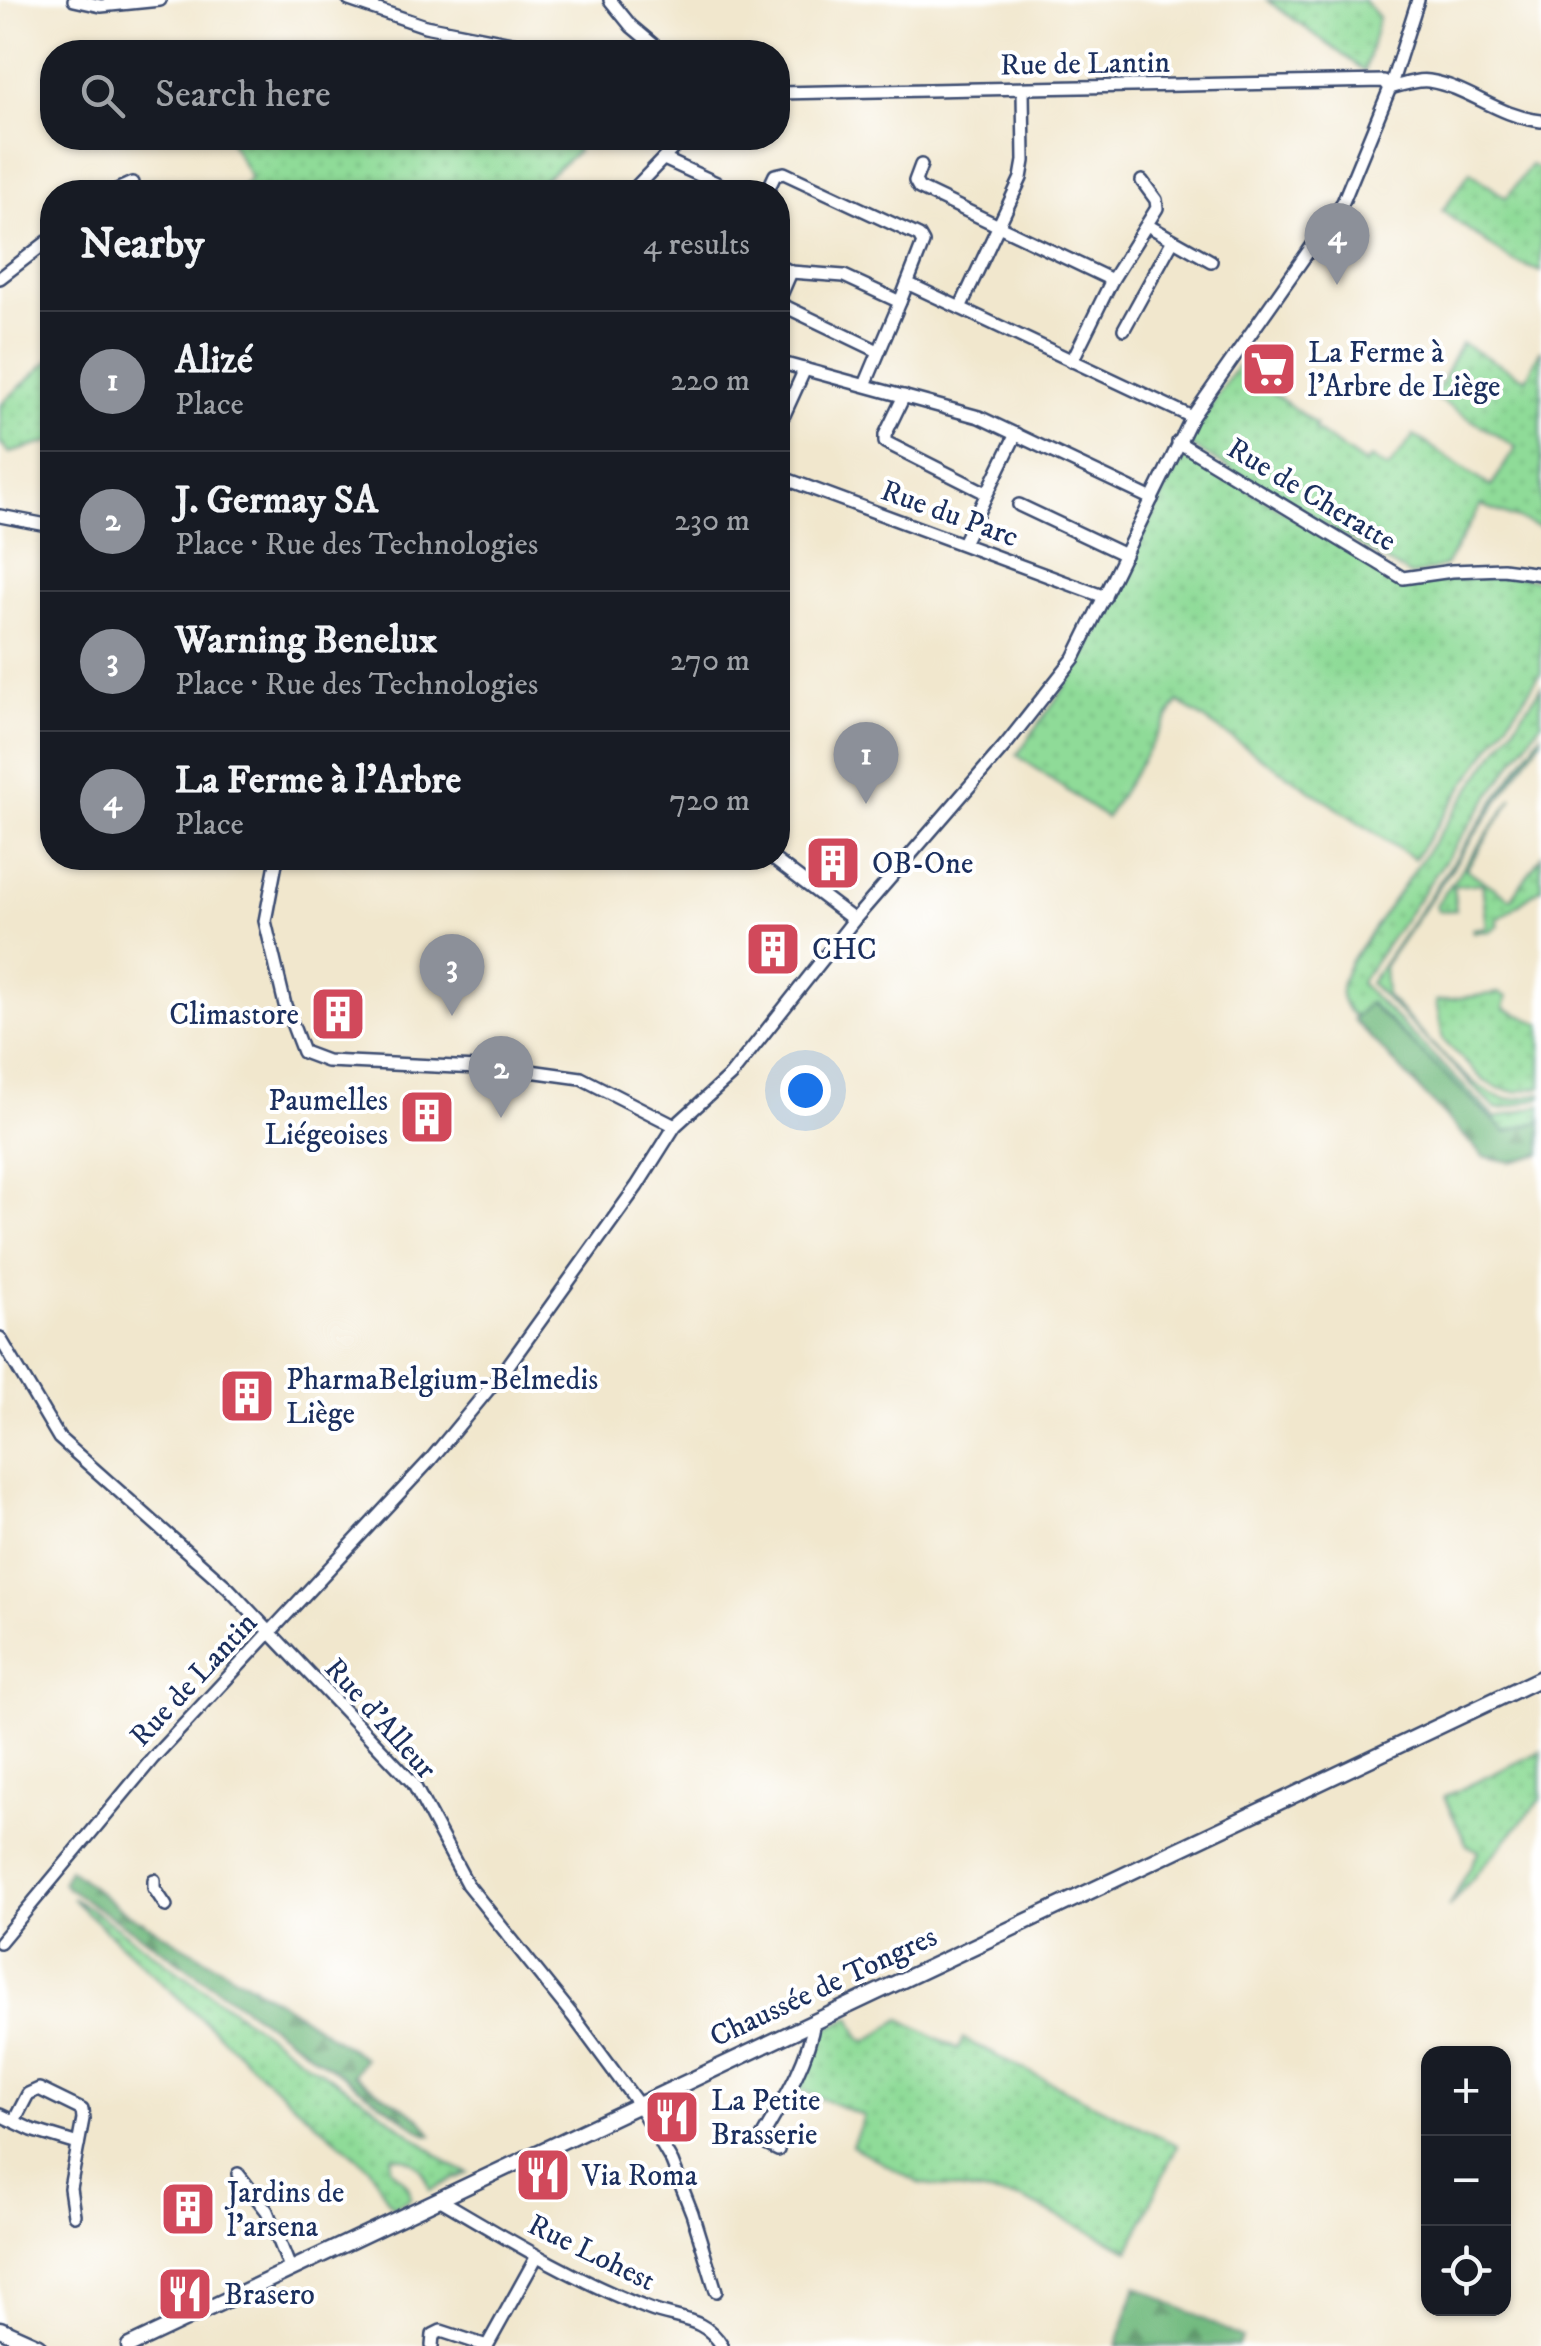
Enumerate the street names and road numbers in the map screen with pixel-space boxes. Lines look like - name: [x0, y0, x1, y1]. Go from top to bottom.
- street label: Rue de Lantin: [1000, 45, 1171, 84]
- street label: Rue de Cheratte: [1220, 430, 1402, 560]
- street label: Rue du Parc: [876, 473, 1023, 556]
- street label: Rue de Lantin: [123, 1605, 266, 1755]
- street label: Rue d'Alleur: [316, 1651, 444, 1787]
- street label: Chaussée de Tongres: [704, 1919, 943, 2056]
- street label: Rue Lohest: [522, 2207, 661, 2300]

